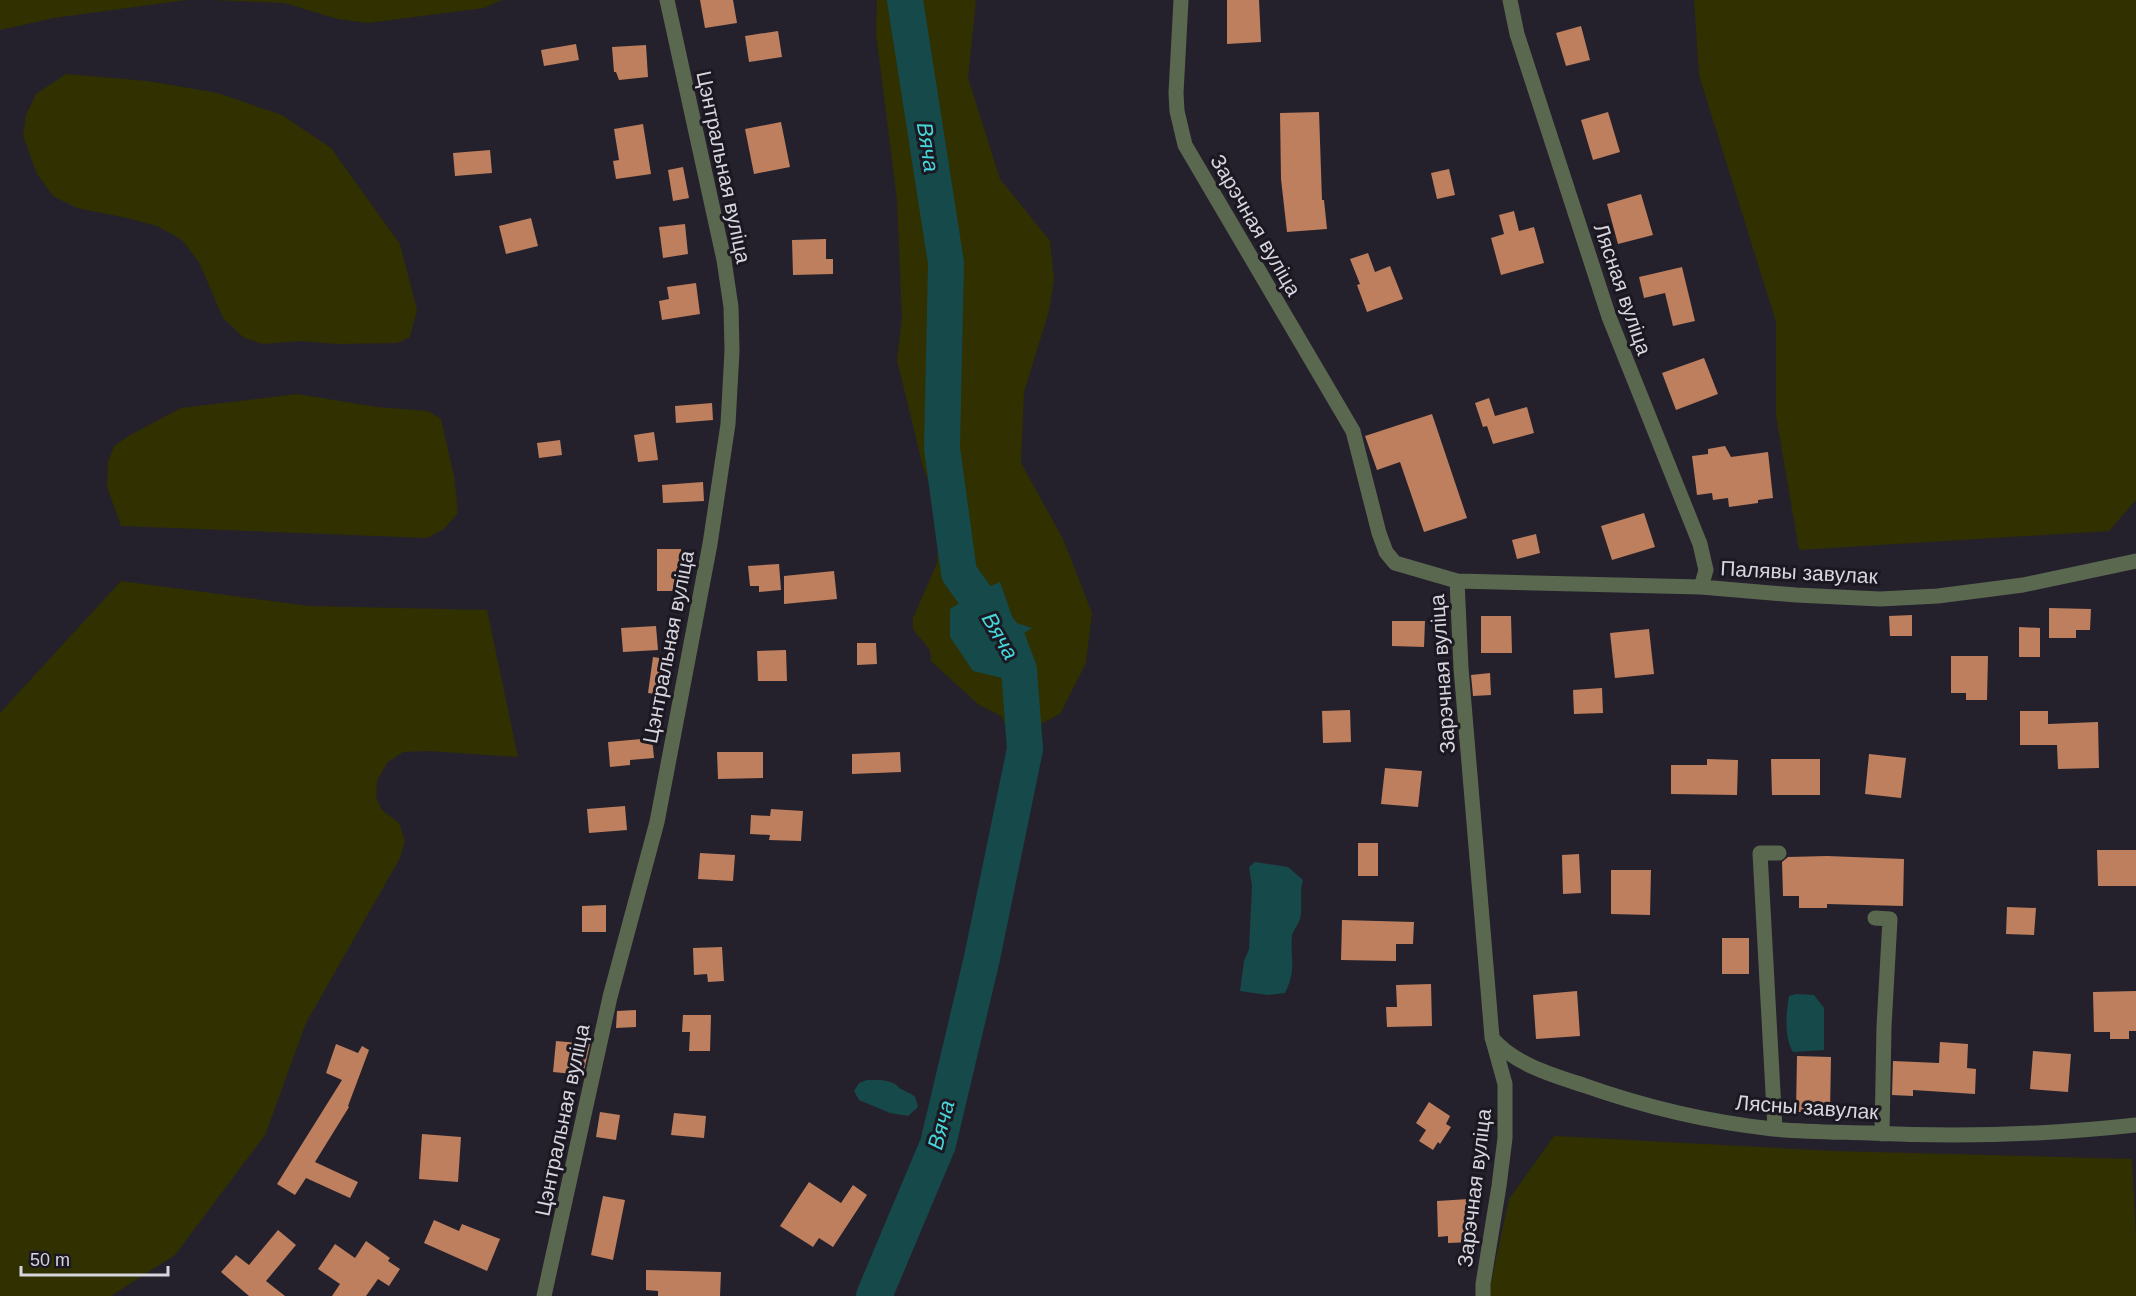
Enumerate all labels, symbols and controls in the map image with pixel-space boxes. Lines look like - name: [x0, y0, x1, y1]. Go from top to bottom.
- street label: Цэнтральная вуліца: [692, 69, 756, 265]
- water label: Вяча: [912, 120, 944, 174]
- street label: Зарэчная вуліца: [1206, 150, 1306, 300]
- street label: Лясная вуліца: [1590, 220, 1656, 358]
- street label: Цэнтральная вуліца: [638, 548, 698, 745]
- street label: Палявы завулак: [1720, 556, 1879, 588]
- street label: Зарэчная вуліца: [1425, 593, 1459, 754]
- water label: Вяча: [977, 608, 1023, 664]
- street label: Цэнтральная вуліца: [530, 1022, 594, 1218]
- street label: Лясны завулак: [1735, 1091, 1880, 1124]
- water label: Вяча: [922, 1098, 960, 1152]
- street label: Зарэчная вуліца: [1453, 1107, 1495, 1269]
- scale bar: [21, 1239, 168, 1277]
- text: 50 m: [30, 1250, 70, 1270]

